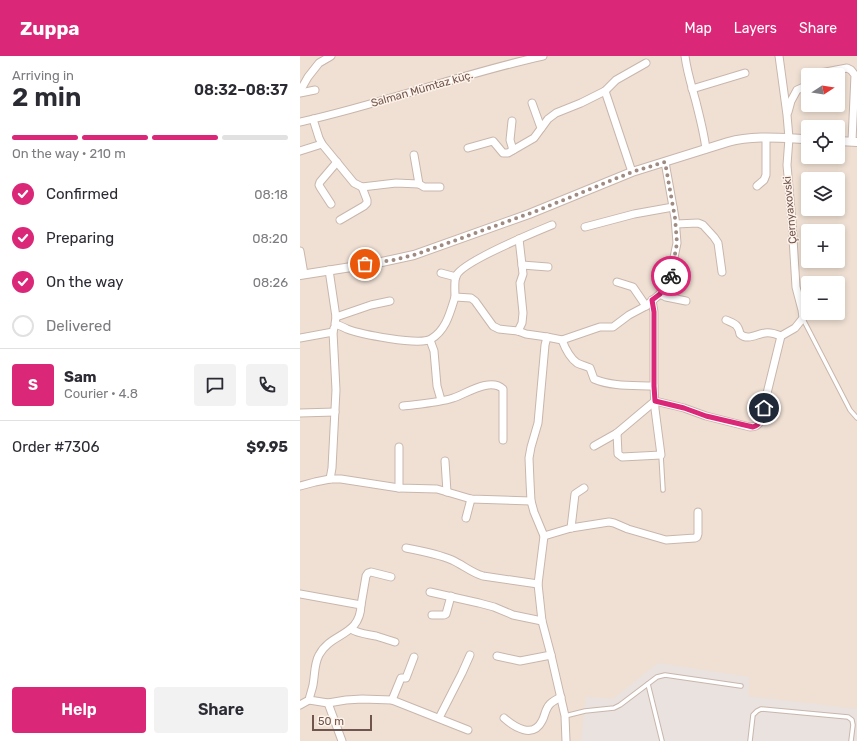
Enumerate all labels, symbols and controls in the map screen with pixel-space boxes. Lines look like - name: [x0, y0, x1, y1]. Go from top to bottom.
- text: Zuppa: [20, 17, 80, 40]
- text: Map: [685, 20, 712, 37]
- text: Layers: [734, 20, 777, 37]
- text: Share: [799, 20, 837, 37]
- text: Arriving in: [12, 68, 74, 83]
- street label: Salman Mümtaz küç.: [369, 68, 475, 110]
- north arrow: [801, 68, 845, 112]
- map controls: [801, 68, 845, 320]
- text: 08:32–08:37: [194, 81, 288, 99]
- text: 2 min: [12, 82, 81, 113]
- button: locate: [801, 120, 845, 164]
- text: On the way · 210 m: [12, 146, 126, 161]
- button: layers: [801, 172, 845, 216]
- street label: Çernyaxovski: [781, 176, 799, 244]
- icon: check: [12, 183, 34, 205]
- text: Confirmed: [46, 185, 118, 203]
- text: 08:18: [254, 187, 288, 202]
- button: +: [801, 224, 845, 268]
- icon: check: [12, 227, 34, 249]
- text: Preparing: [46, 229, 114, 247]
- text: 08:20: [252, 231, 288, 246]
- pin: [348, 247, 382, 281]
- icon: bag: [354, 253, 376, 275]
- courier: [651, 256, 691, 296]
- icon: bike: [660, 265, 682, 287]
- icon: check: [12, 271, 34, 293]
- text: On the way: [46, 273, 124, 291]
- text: 08:26: [253, 275, 288, 290]
- button: −: [801, 276, 845, 320]
- text: Delivered: [46, 317, 111, 335]
- button: chat: [194, 364, 236, 406]
- button: phone: [246, 364, 288, 406]
- text: Sam: [64, 368, 97, 386]
- text: S: [28, 376, 38, 394]
- text: Courier · 4.8: [64, 386, 138, 401]
- pin: [747, 391, 781, 425]
- icon: home: [753, 397, 775, 419]
- text: Order #7306: [12, 438, 100, 456]
- text: $9.95: [246, 438, 288, 456]
- button: Help: [12, 687, 146, 733]
- button: Share: [154, 687, 288, 733]
- scale bar: [312, 713, 372, 732]
- text: 50 m: [318, 715, 344, 728]

